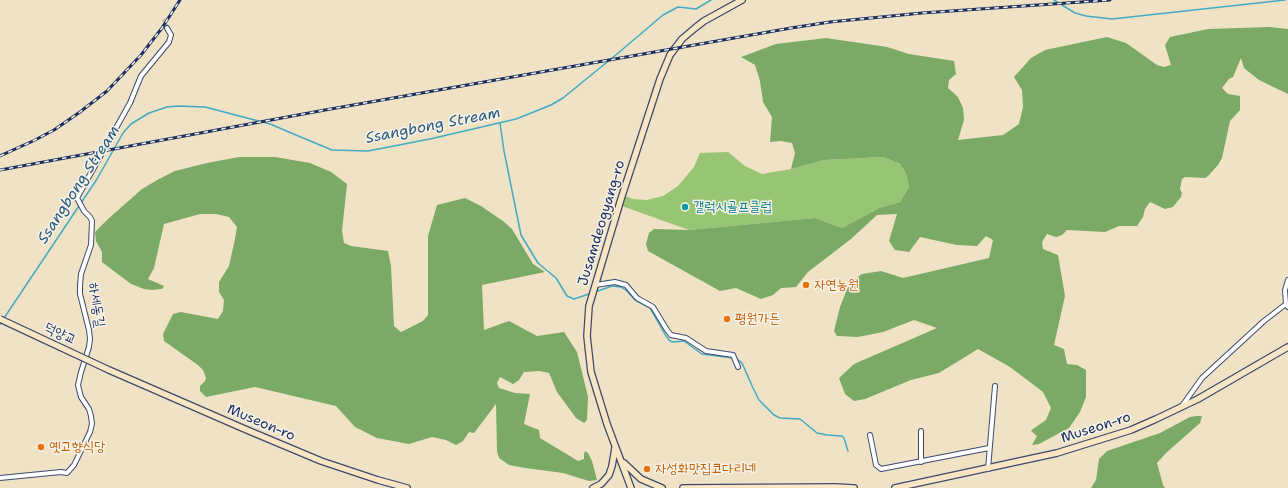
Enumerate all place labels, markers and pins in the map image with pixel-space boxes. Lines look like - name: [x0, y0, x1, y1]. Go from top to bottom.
- place label: 갤럭시골프클럽: [693, 199, 772, 215]
- marker: 갤럭시골프클럽: [680, 202, 690, 212]
- place label: 자연농원: [814, 277, 859, 293]
- marker: 자연농원: [801, 280, 811, 290]
- place label: 평원가든: [735, 311, 780, 327]
- marker: 평원가든: [722, 314, 732, 324]
- place label: 옛고향식당: [49, 439, 105, 455]
- marker: 옛고향식당: [36, 442, 46, 452]
- place label: 자성화맛집코다리네: [655, 461, 756, 477]
- marker: 자성화맛집코다리네: [642, 464, 652, 474]

